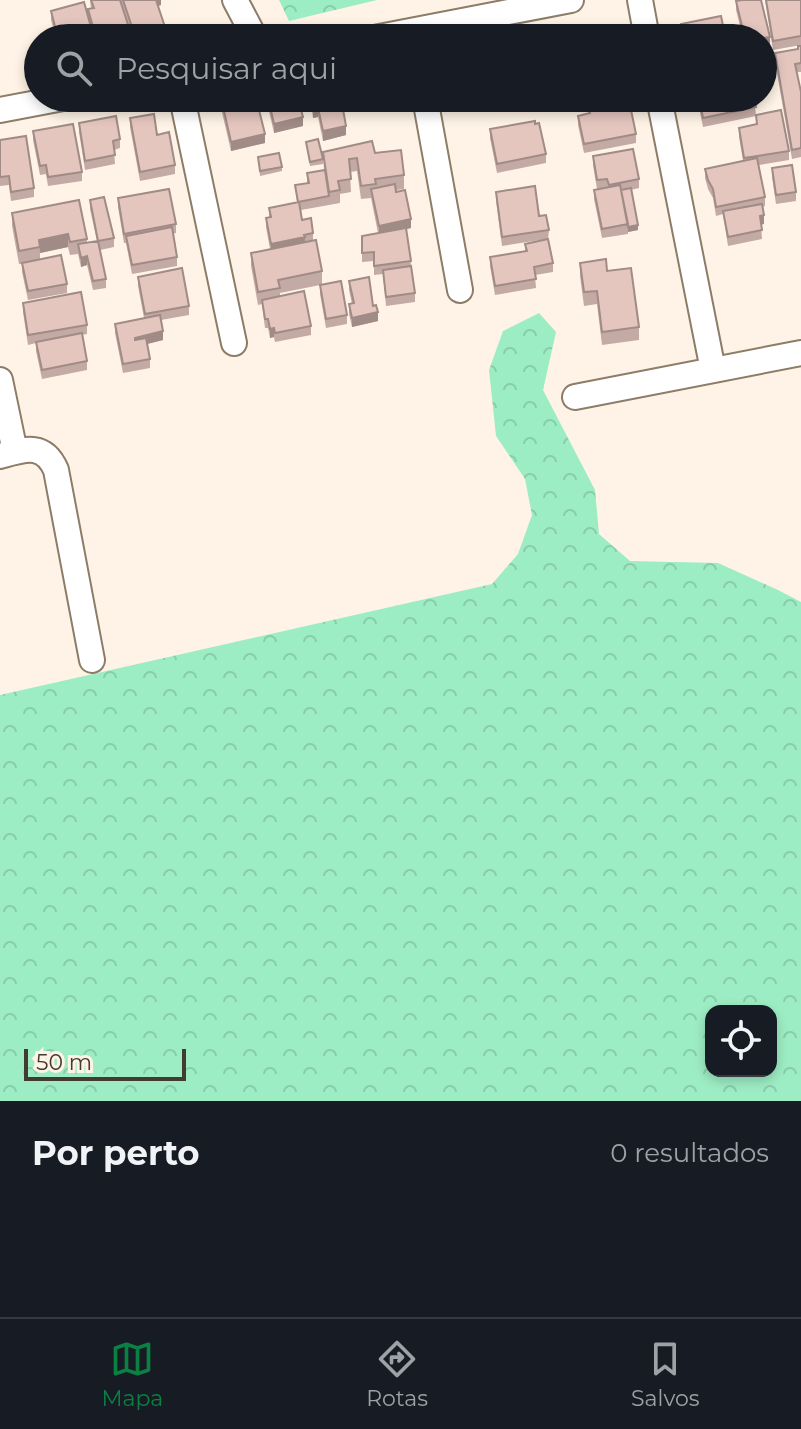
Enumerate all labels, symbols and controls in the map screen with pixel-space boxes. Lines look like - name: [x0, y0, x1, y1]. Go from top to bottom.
- search box: [24, 24, 777, 112]
- icon: search: [52, 46, 96, 90]
- text: Pesquisar aqui: [116, 50, 337, 87]
- map controls: [705, 1005, 777, 1077]
- button: locate: [705, 1005, 777, 1077]
- scale bar: [24, 1045, 186, 1081]
- text: 50 m: [36, 1049, 92, 1076]
- text: Por perto: [32, 1132, 200, 1174]
- text: 0 resultados: [610, 1137, 769, 1169]
- tab: Mapa: [101, 1337, 163, 1412]
- tab: Rotas: [366, 1337, 428, 1412]
- tab: Salvos: [631, 1337, 700, 1412]

